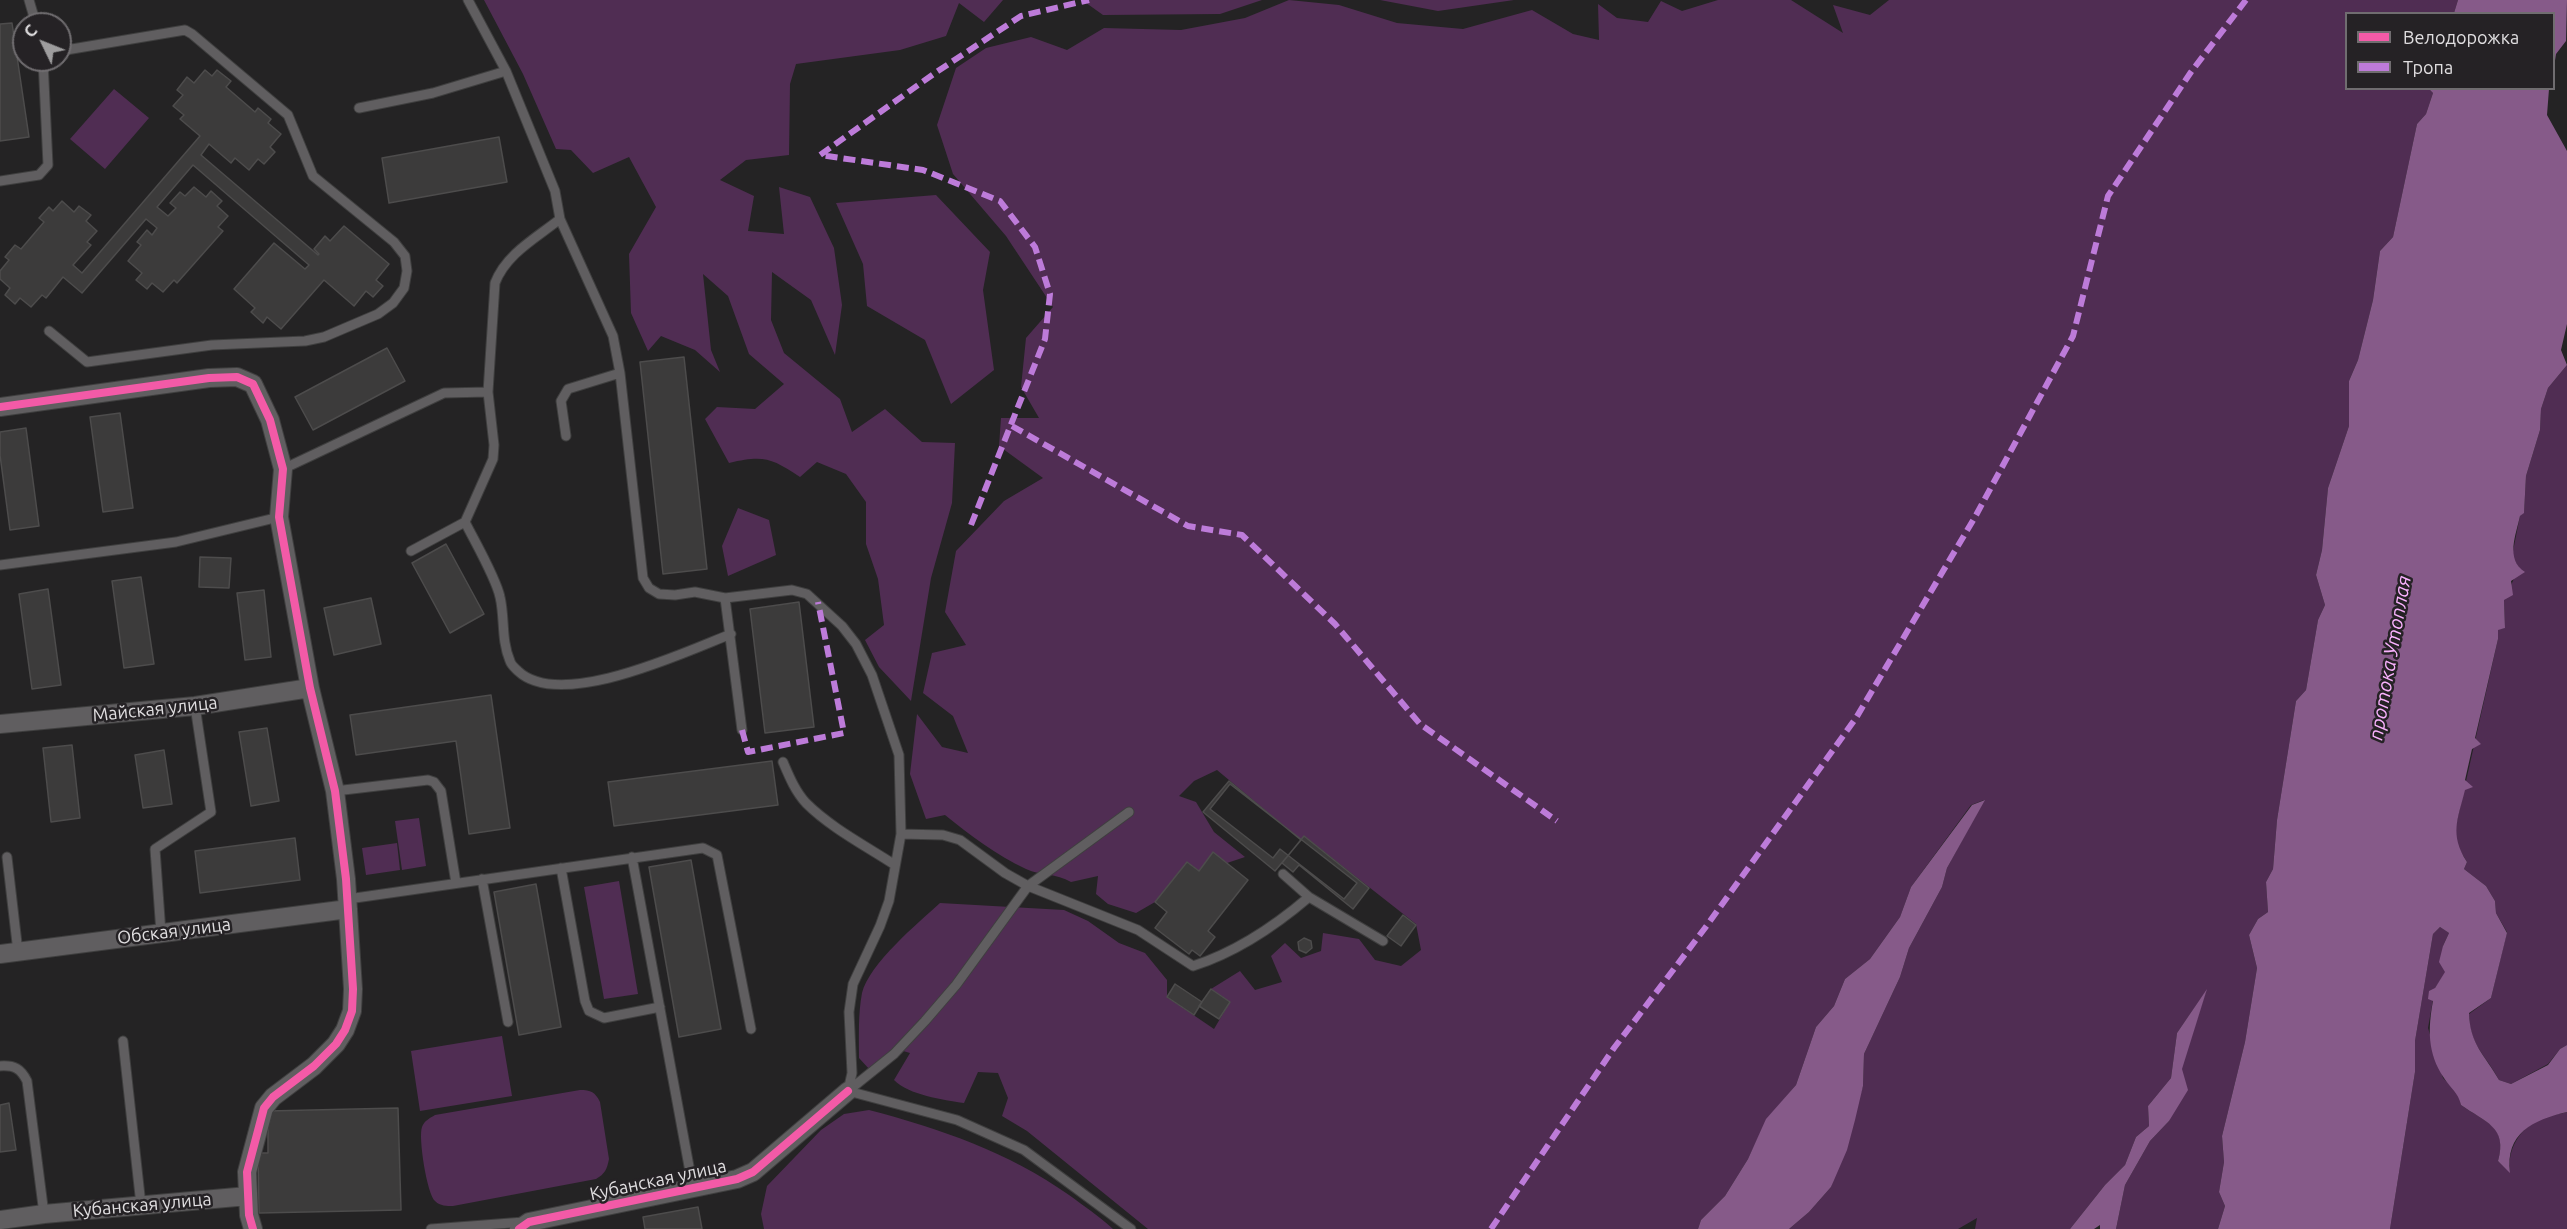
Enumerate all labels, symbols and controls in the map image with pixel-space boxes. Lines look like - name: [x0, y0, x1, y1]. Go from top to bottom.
- north arrow: [12, 12, 72, 72]
- legend: [2345, 12, 2555, 90]
- text: С: [20, 21, 40, 41]
- text: Велодорожка: [2403, 27, 2519, 47]
- text: Тропа: [2403, 57, 2453, 77]
- water label: протока Утоплая: [2364, 574, 2416, 742]
- street label: Майская улица: [91, 692, 219, 726]
- street label: Обская улица: [116, 913, 232, 949]
- street label: Кубанская улица: [588, 1155, 728, 1205]
- street label: Кубанская улица: [72, 1188, 212, 1222]

